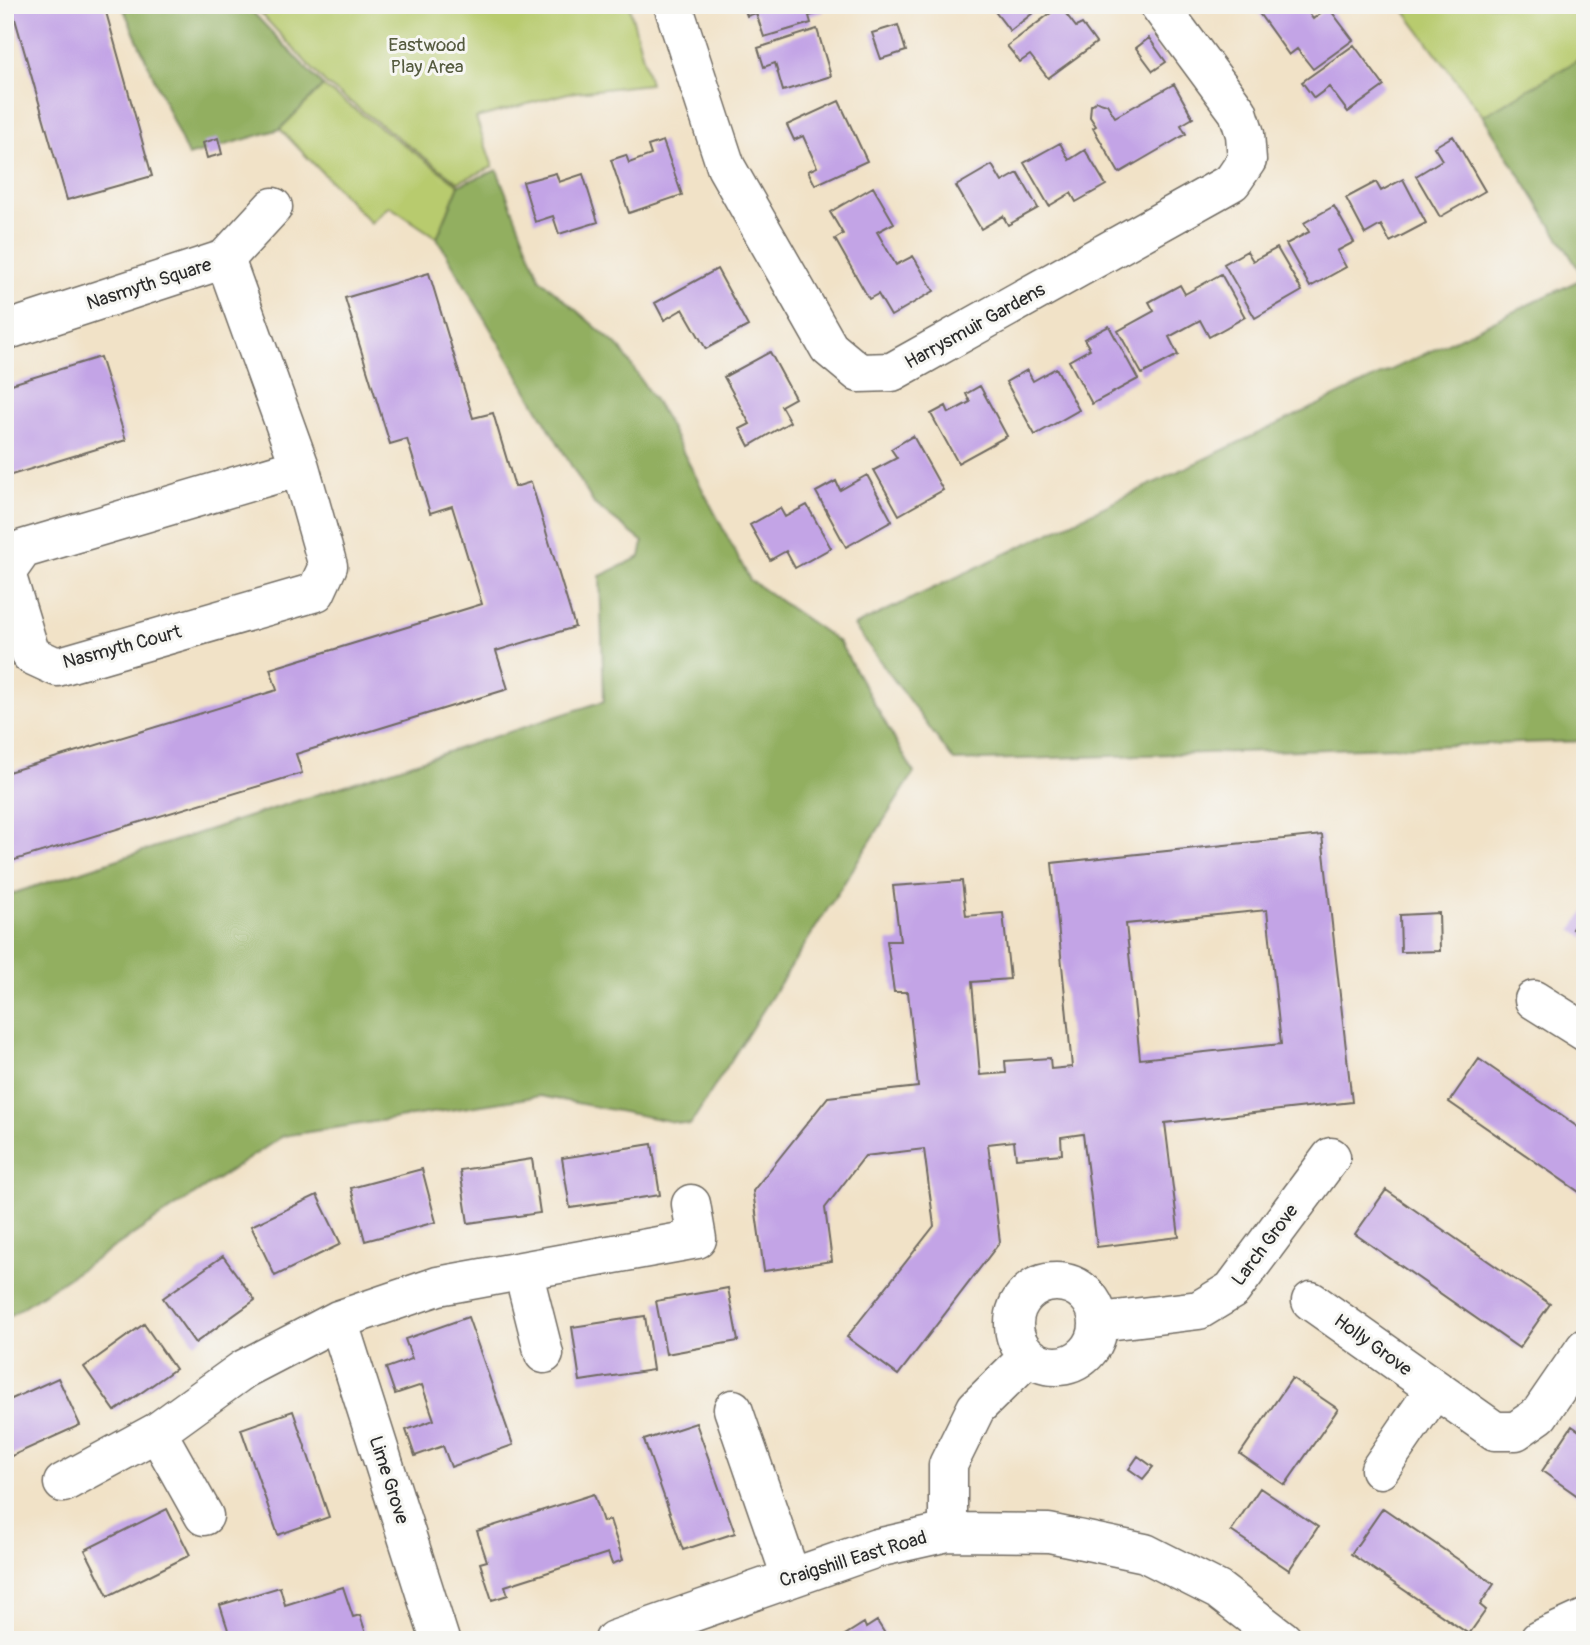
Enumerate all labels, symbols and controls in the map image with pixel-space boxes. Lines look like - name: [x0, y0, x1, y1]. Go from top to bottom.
- park label: Eastwood Play Area: [388, 33, 466, 79]
- street label: Nasmyth Square: [83, 252, 215, 315]
- street label: Harrysmuir Gardens: [901, 277, 1050, 375]
- street label: Nasmyth Court: [60, 620, 184, 674]
- street label: Larch Grove: [1226, 1199, 1304, 1291]
- street label: Holly Grove: [1329, 1309, 1417, 1382]
- street label: Lime Grove: [364, 1433, 415, 1528]
- street label: Craigshill East Road: [776, 1525, 930, 1593]

